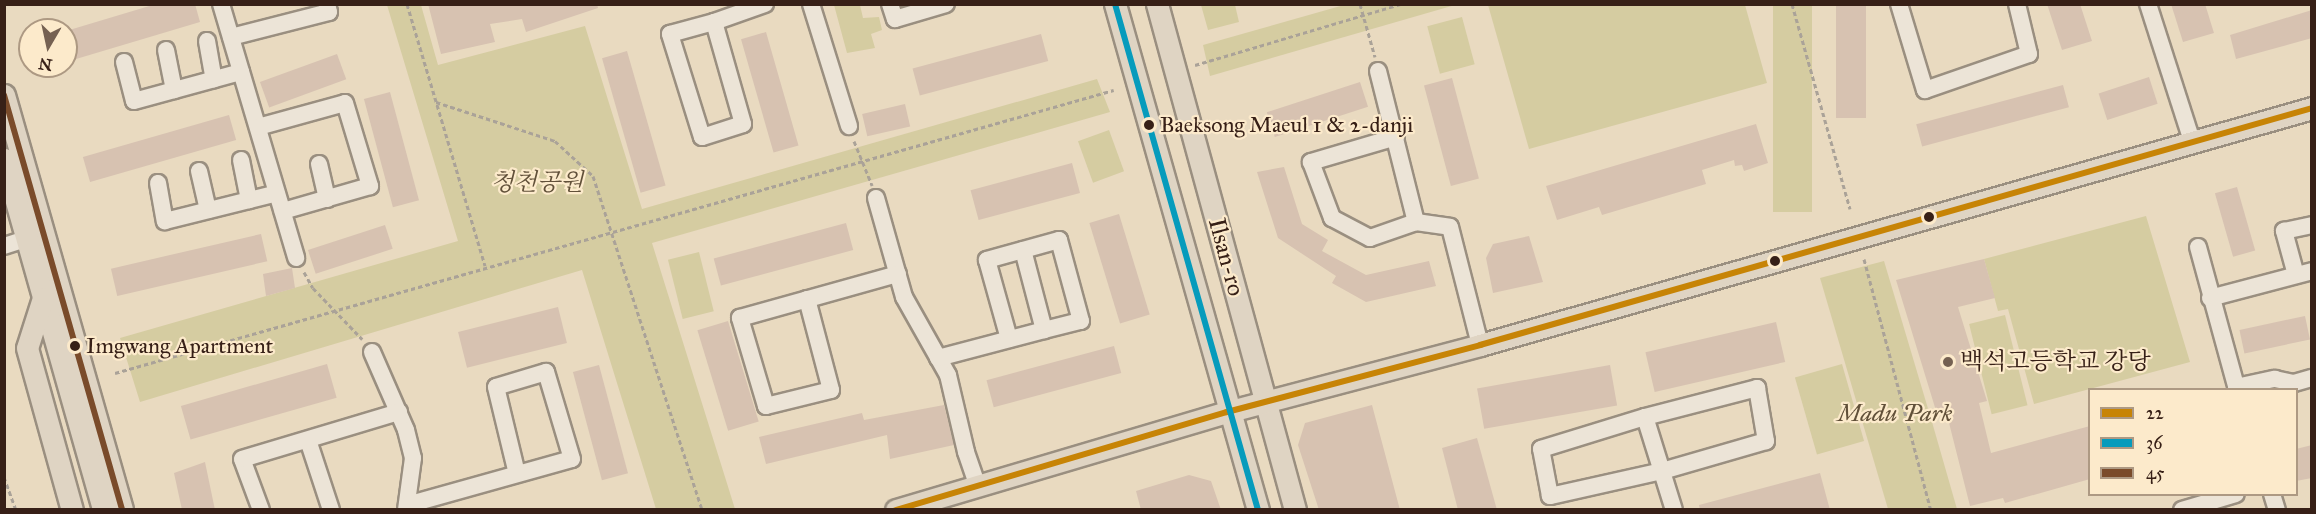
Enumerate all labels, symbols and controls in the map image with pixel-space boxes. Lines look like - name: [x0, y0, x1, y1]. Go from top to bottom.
- north arrow: [18, 18, 78, 78]
- text: N: [37, 54, 54, 75]
- place label: Baeksong Maeul 1 & 2-danji: [1160, 112, 1413, 138]
- marker: Baeksong Maeul 1 & 2-danji: [1143, 119, 1155, 131]
- park label: 청천공원: [491, 169, 583, 197]
- unlabelled marker: [1923, 211, 1935, 223]
- street label: Ilsan-ro: [1202, 215, 1250, 299]
- unlabelled marker: [1769, 255, 1781, 267]
- place label: Imgwang Apartment: [86, 333, 273, 359]
- marker: Imgwang Apartment: [69, 340, 81, 352]
- place label: 백석고등학교 강당: [1960, 348, 2151, 376]
- marker: 백석고등학교 강당: [1941, 355, 1955, 369]
- legend: [2088, 388, 2298, 496]
- park label: Madu Park: [1838, 400, 1952, 428]
- text: 22: [2146, 402, 2164, 424]
- text: 36: [2146, 432, 2162, 454]
- text: 45: [2146, 462, 2164, 484]

